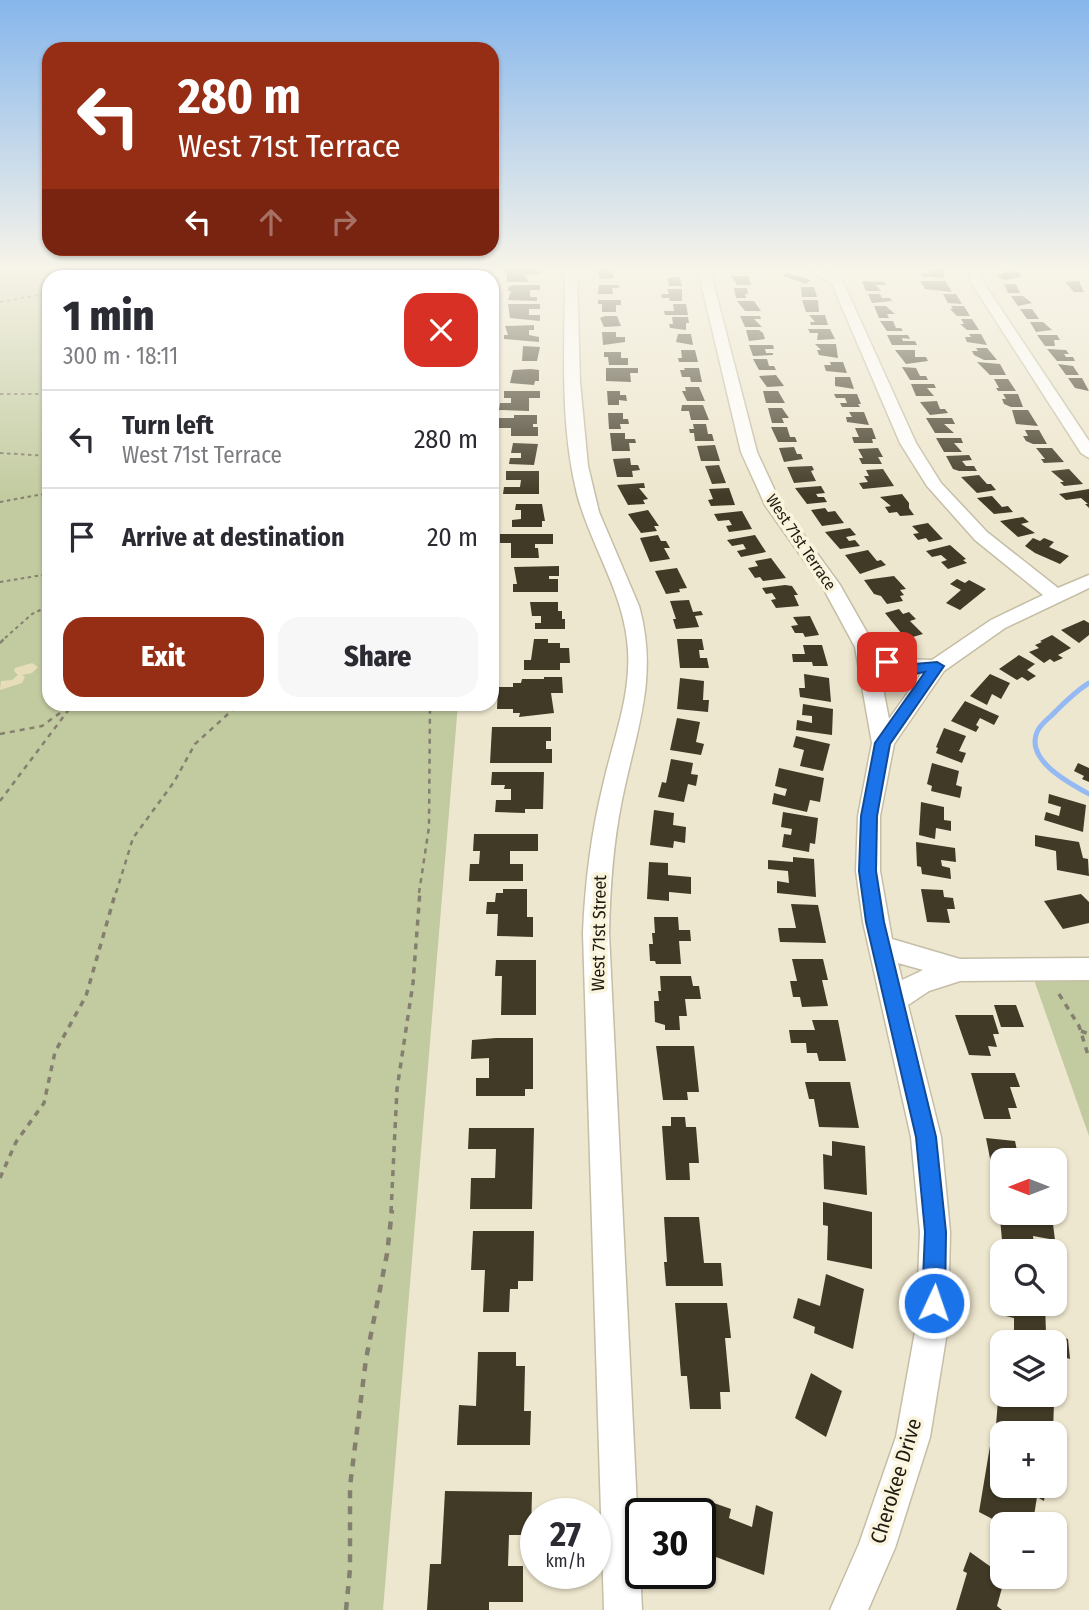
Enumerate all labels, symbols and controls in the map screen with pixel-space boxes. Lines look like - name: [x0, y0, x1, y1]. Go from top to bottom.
- text: 280 m: [178, 67, 301, 126]
- icon: left: [63, 70, 154, 161]
- text: West 71st Terrace: [178, 127, 401, 165]
- icon: left: [179, 203, 217, 241]
- icon: ahead: [252, 203, 290, 241]
- icon: right: [325, 203, 363, 241]
- text: 1 min: [63, 291, 154, 341]
- button: close: [404, 293, 478, 367]
- text: 300 m · 18:11: [63, 342, 178, 370]
- text: Turn left: [122, 410, 214, 441]
- icon: left: [63, 420, 101, 458]
- text: 280 m: [414, 424, 478, 455]
- text: West 71st Terrace: [122, 441, 282, 469]
- street label: West 71st Terrace: [762, 491, 840, 594]
- icon: arrive: [63, 518, 101, 556]
- text: Arrive at destination: [122, 522, 345, 553]
- text: 20 m: [427, 522, 478, 553]
- button: Exit: [63, 617, 264, 697]
- button: Share: [278, 617, 478, 697]
- pin: [857, 632, 917, 692]
- icon: arrive: [868, 643, 906, 681]
- street label: West 71st Street: [587, 875, 611, 991]
- north arrow: [990, 1148, 1068, 1225]
- map controls: [990, 1148, 1067, 1589]
- button: search: [990, 1239, 1067, 1316]
- position arrow: [897, 1266, 971, 1340]
- button: layers: [990, 1330, 1067, 1407]
- street label: Cherokee Drive: [865, 1415, 927, 1547]
- button: +: [990, 1421, 1067, 1498]
- speed limit sign: 30: [625, 1498, 716, 1589]
- button: −: [990, 1512, 1067, 1589]
- text: 27: [550, 1513, 581, 1555]
- text: km/h: [545, 1550, 586, 1572]

